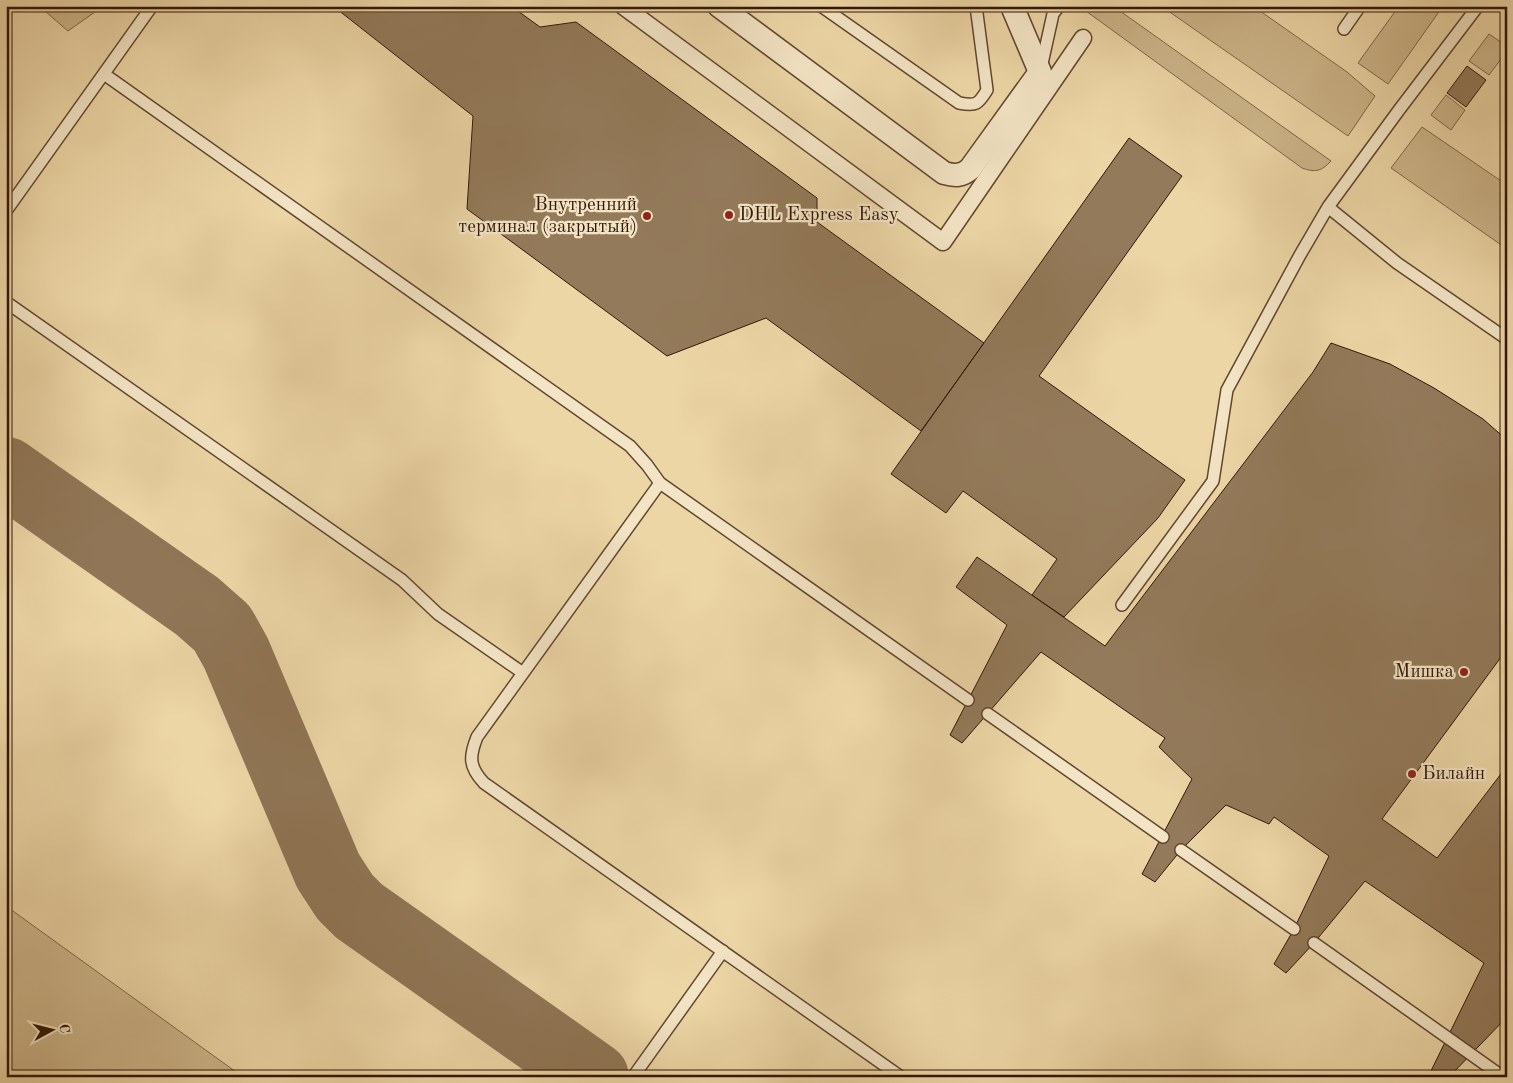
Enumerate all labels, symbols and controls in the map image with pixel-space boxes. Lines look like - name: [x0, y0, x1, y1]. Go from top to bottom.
- place label: Внутренний терминал (закрытый): [458, 196, 637, 237]
- place label: DHL Express Easy: [739, 206, 899, 225]
- marker: DHL Express Easy: [723, 209, 735, 221]
- marker: Внутренний терминал (закрытый): [641, 210, 653, 222]
- place label: Мишка: [1394, 663, 1455, 682]
- marker: Мишка: [1458, 666, 1470, 678]
- place label: Билайн: [1422, 765, 1485, 784]
- marker: Билайн: [1406, 768, 1418, 780]
- north arrow: [28, 1006, 78, 1056]
- text: С: [56, 1023, 71, 1034]

